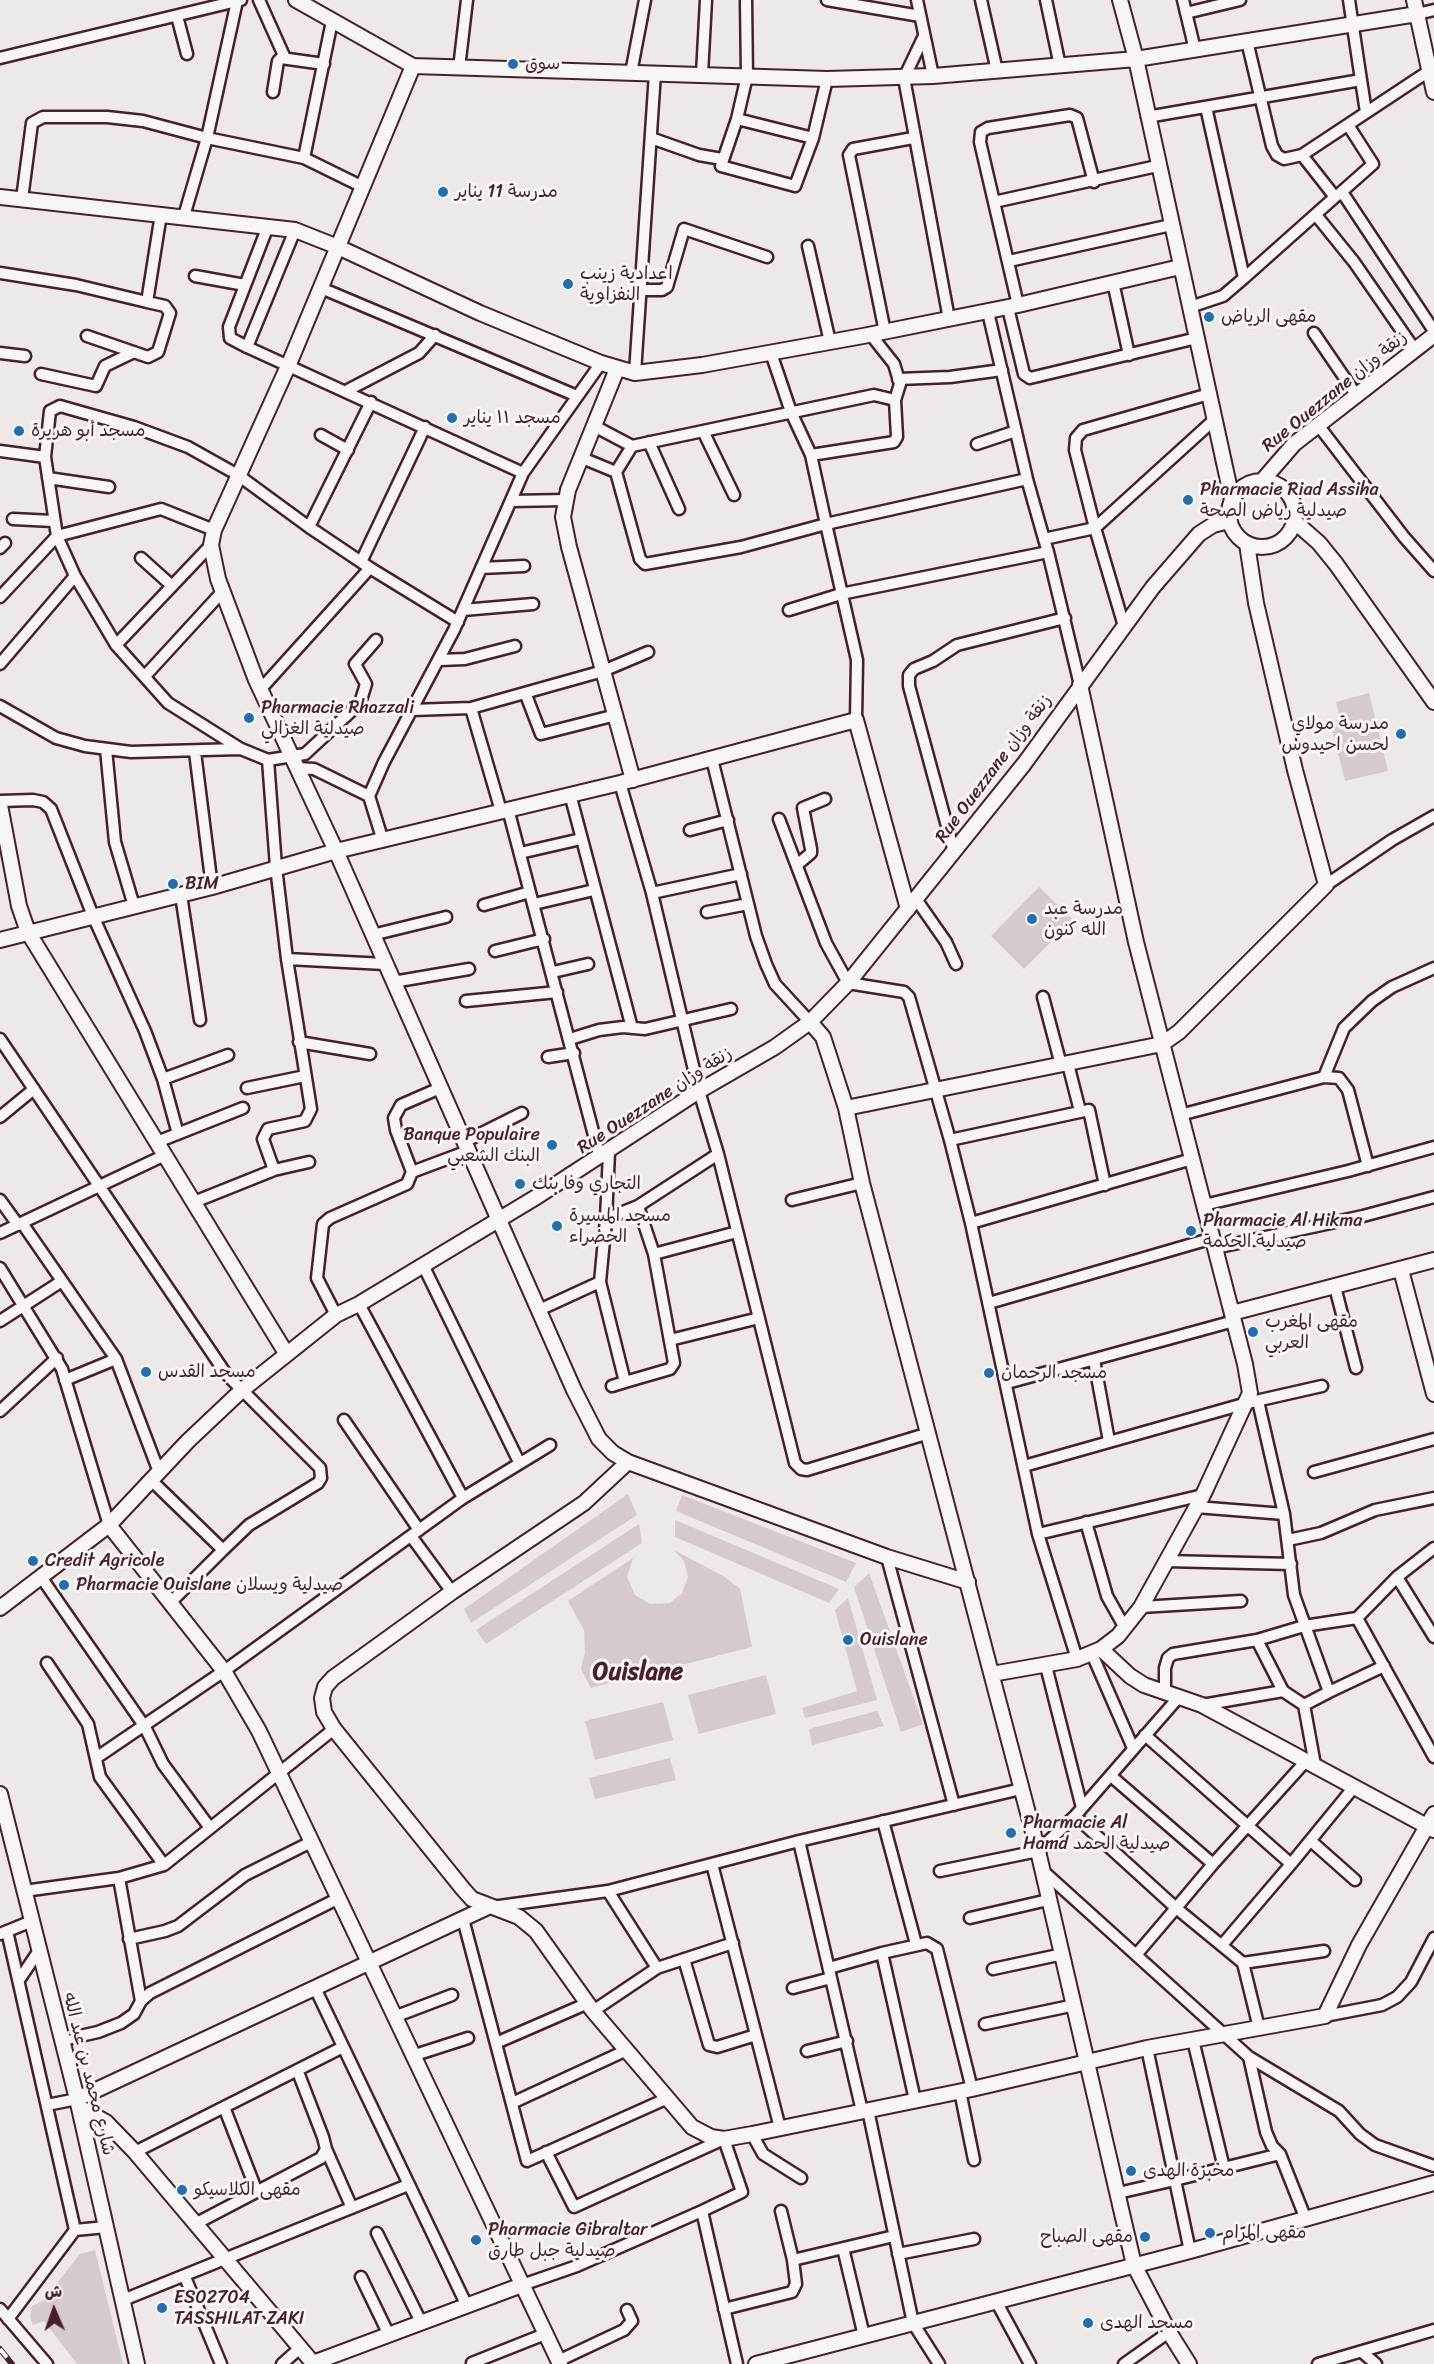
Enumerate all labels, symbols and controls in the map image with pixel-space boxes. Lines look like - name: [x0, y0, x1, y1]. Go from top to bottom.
- place label: سوق: [525, 53, 560, 75]
- marker: سوق: [506, 57, 520, 71]
- place label: مدرسة 11 يناير: [455, 181, 558, 203]
- marker: مدرسة 11 يناير: [436, 185, 450, 199]
- place label: اعدادية زينب النفزاوية: [580, 263, 673, 306]
- marker: اعدادية زينب النفزاوية: [561, 277, 575, 291]
- place label: مقهى الرياض: [1221, 306, 1316, 328]
- marker: مقهى الرياض: [1202, 310, 1216, 324]
- street label: Rue Ouezzane زنقة وزان: [1258, 327, 1412, 457]
- place label: مسجد ١١ يناير: [464, 407, 561, 429]
- marker: مسجد ١١ يناير: [445, 411, 459, 425]
- place label: مسجد أبو هريرة: [31, 420, 146, 442]
- marker: مسجد أبو هريرة: [12, 424, 26, 438]
- place label: Pharmacie Riad Assiha صيدلية رياض الصحة: [1200, 479, 1378, 522]
- marker: Pharmacie Riad Assiha صيدلية رياض الصحة: [1181, 493, 1195, 507]
- street label: Rue Ouezzane زنقة وزان: [931, 691, 1057, 847]
- place label: Pharmacie Rhazzali صيدلية الغزالي: [261, 697, 414, 740]
- marker: Pharmacie Rhazzali صيدلية الغزالي: [242, 711, 256, 725]
- place label: مدرسة مولاي لحسن احيدوس: [1281, 713, 1389, 756]
- marker: مدرسة مولاي لحسن احيدوس: [1394, 727, 1408, 741]
- place label: BIM: [185, 873, 219, 895]
- marker: BIM: [166, 877, 180, 891]
- place label: مدرسة عبد الله كنون: [1044, 898, 1123, 940]
- marker: مدرسة عبد الله كنون: [1025, 912, 1039, 926]
- street label: Rue Ouezzane زنقة وزان: [574, 1043, 736, 1159]
- place label: Banque Populaire البنك الشعبي: [403, 1124, 540, 1166]
- marker: Banque Populaire البنك الشعبي: [545, 1138, 559, 1152]
- place label: التجاري وفا بنك: [532, 1173, 641, 1195]
- marker: التجاري وفا بنك: [513, 1177, 527, 1191]
- place label: مسجد المسيرة الخضراء: [569, 1205, 671, 1248]
- place label: Pharmacie Al Hikma صيدلية الحكمة: [1203, 1210, 1362, 1252]
- marker: مسجد المسيرة الخضراء: [550, 1219, 564, 1233]
- marker: Pharmacie Al Hikma صيدلية الحكمة: [1184, 1224, 1198, 1238]
- place label: مقهى المغرب العربي: [1265, 1311, 1358, 1354]
- marker: مقهى المغرب العربي: [1246, 1325, 1260, 1339]
- place label: مسجد القدس: [158, 1361, 256, 1383]
- place label: مسجد الرحمان: [1001, 1362, 1107, 1384]
- marker: مسجد القدس: [139, 1365, 153, 1379]
- marker: مسجد الرحمان: [982, 1366, 996, 1380]
- place label: Credit Agricole: [45, 1550, 164, 1572]
- marker: Credit Agricole: [26, 1554, 40, 1568]
- place label: Pharmacie Ouislane صيدلية ويسلان: [76, 1574, 343, 1596]
- marker: Pharmacie Ouislane صيدلية ويسلان: [57, 1578, 71, 1592]
- place label: Ouislane: [860, 1629, 928, 1651]
- marker: Ouislane: [841, 1633, 855, 1647]
- district label: Ouislane: [593, 1659, 683, 1687]
- place label: Pharmacie Al Hamd صيدلية الحمد: [1023, 1812, 1170, 1854]
- marker: Pharmacie Al Hamd صيدلية الحمد: [1004, 1826, 1018, 1840]
- street label: شارع محمد بن عبد الله: [57, 1990, 119, 2158]
- place label: مخبزة الهدى: [1143, 2160, 1235, 2182]
- marker: مخبزة الهدى: [1124, 2164, 1138, 2178]
- place label: مقهى الكلاسيكو: [194, 2179, 301, 2201]
- marker: مقهى الكلاسيكو: [175, 2183, 189, 2197]
- place label: Pharmacie Gibraltar صيدلية جبل طارق: [488, 2219, 647, 2262]
- place label: مقهى المرام: [1222, 2222, 1306, 2244]
- place label: مقهى الصباح: [1040, 2226, 1133, 2248]
- marker: مقهى المرام: [1203, 2226, 1217, 2240]
- marker: مقهى الصباح: [1138, 2230, 1152, 2244]
- marker: Pharmacie Gibraltar صيدلية جبل طارق: [469, 2233, 483, 2247]
- text: ش: [44, 2277, 63, 2306]
- north arrow: [24, 2280, 84, 2340]
- place label: ES02704 TASSHILAT ZAKI: [174, 2287, 304, 2330]
- marker: ES02704 TASSHILAT ZAKI: [155, 2301, 169, 2315]
- place label: مسجد الهدى: [1100, 2312, 1193, 2334]
- marker: مسجد الهدى: [1081, 2316, 1095, 2330]

